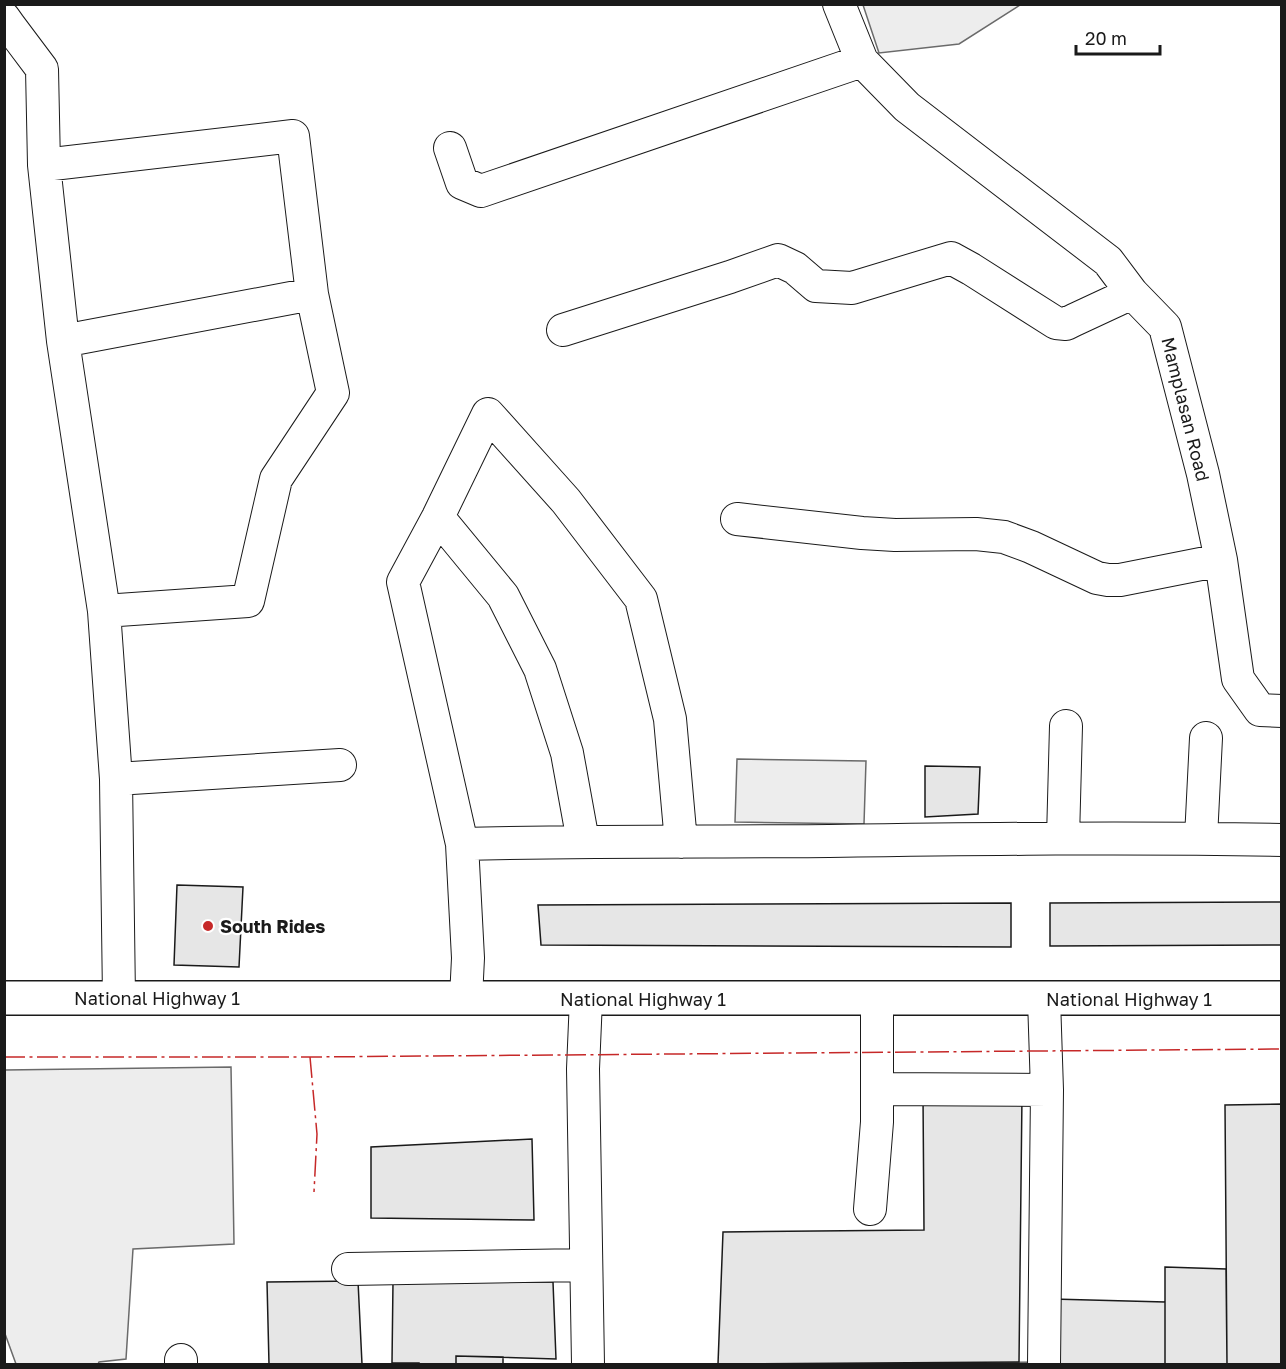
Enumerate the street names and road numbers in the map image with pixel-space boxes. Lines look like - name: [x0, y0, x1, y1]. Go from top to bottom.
- street label: Mamplasan Road: [1157, 335, 1215, 483]
- street label: National Highway 1: [74, 987, 240, 1009]
- street label: National Highway 1: [560, 988, 726, 1010]
- street label: National Highway 1: [1046, 988, 1212, 1010]

